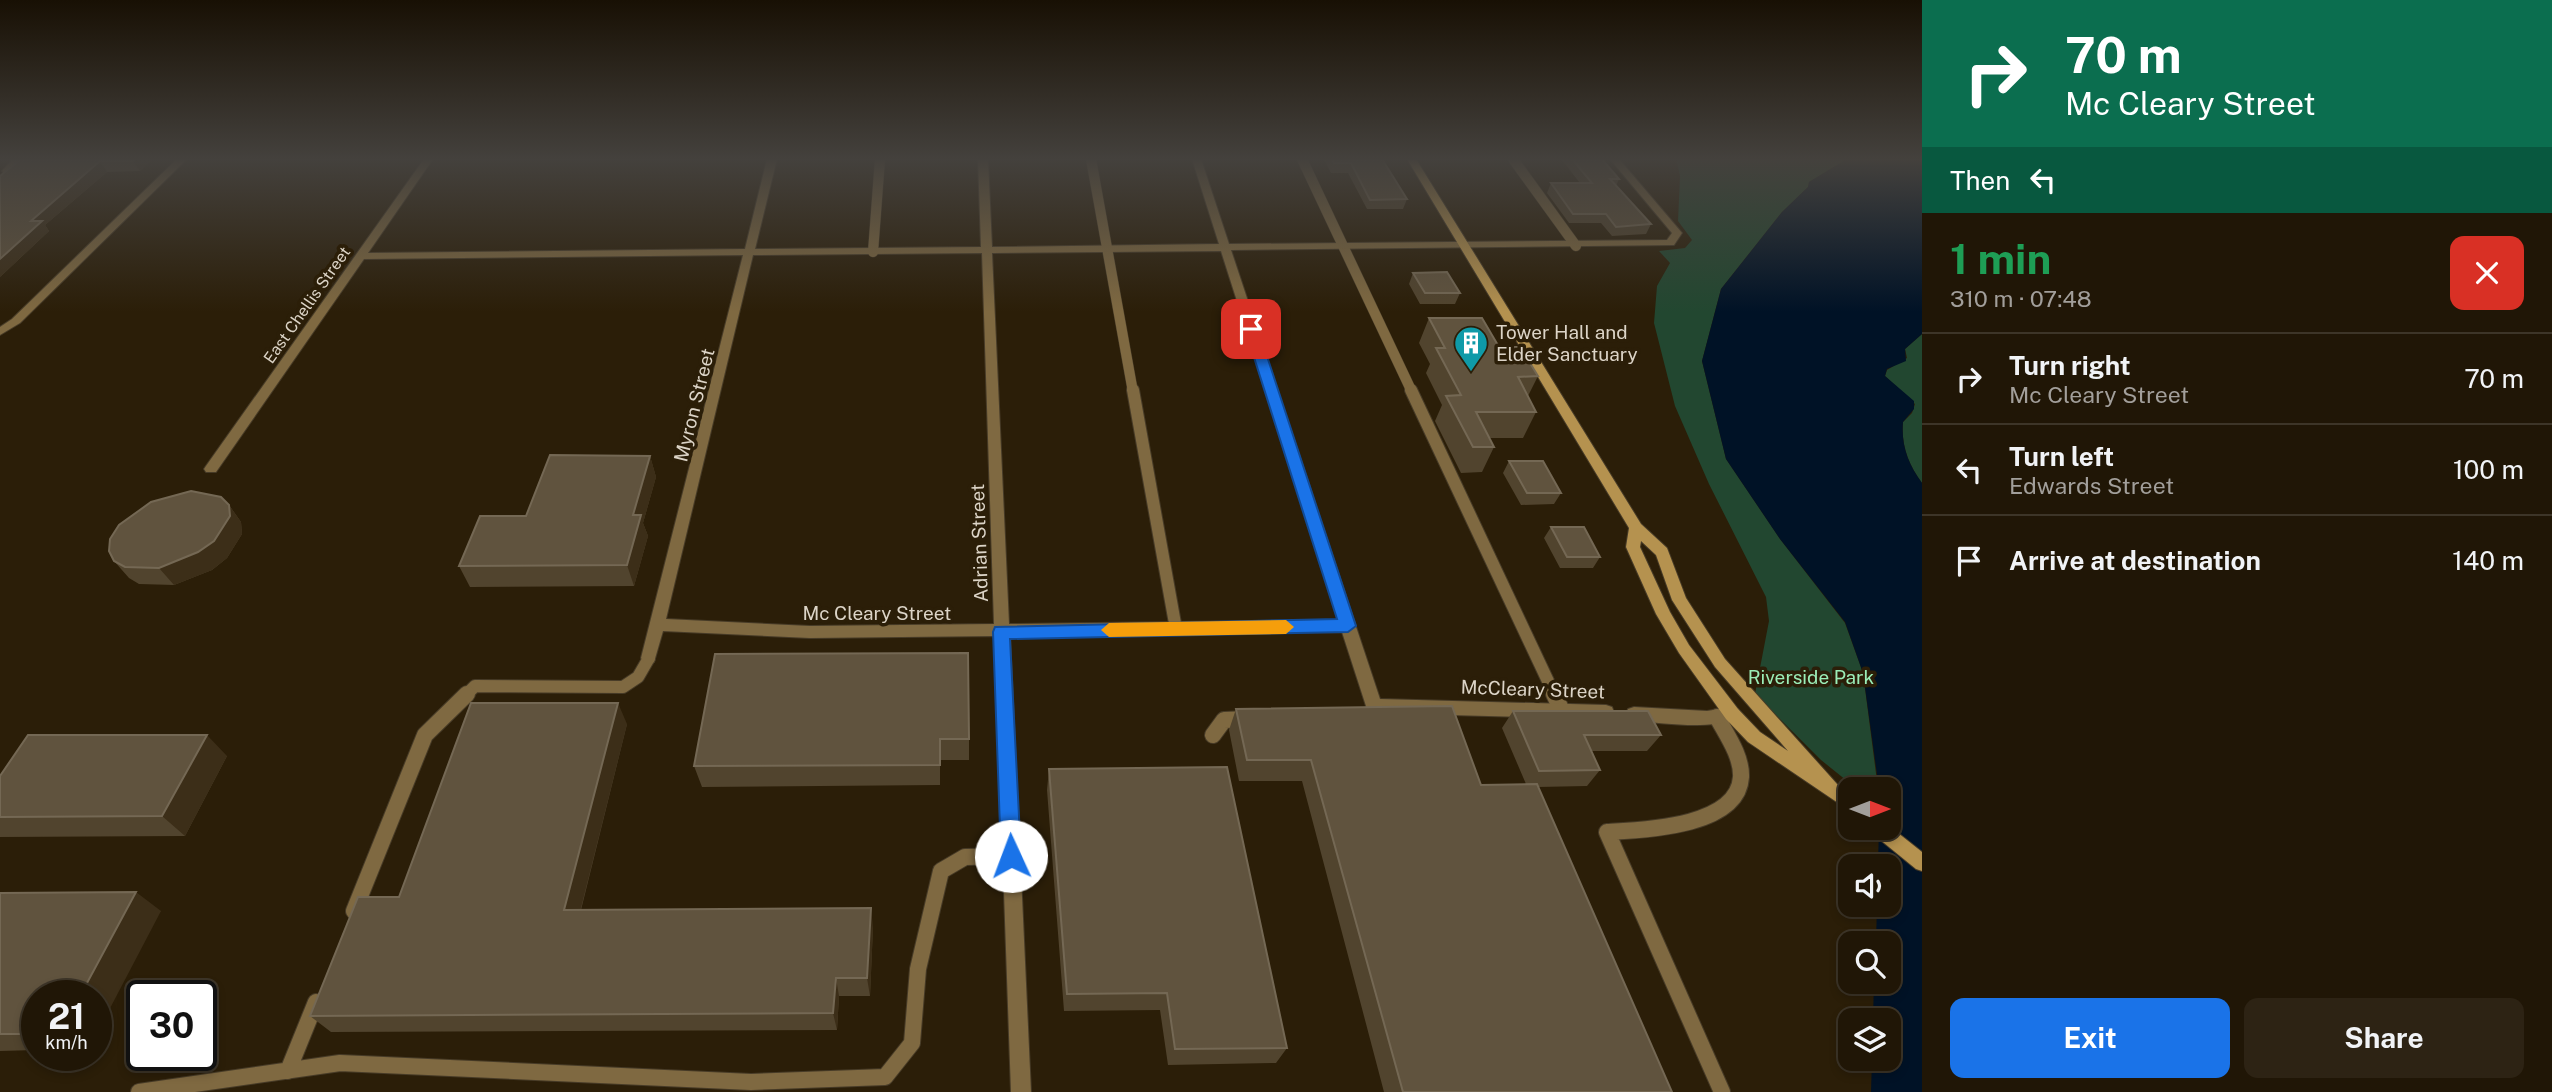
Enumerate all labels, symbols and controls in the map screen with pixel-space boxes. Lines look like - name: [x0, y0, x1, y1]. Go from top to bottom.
- text: 70 m: [2065, 26, 2182, 84]
- icon: right: [1950, 28, 2041, 119]
- text: Mc Cleary Street: [2065, 85, 2316, 122]
- icon: left: [2024, 161, 2062, 199]
- text: Then: [1950, 165, 2010, 196]
- text: 1 min: [1950, 234, 2051, 283]
- button: close: [2450, 236, 2524, 310]
- street label: East Chellis Street: [260, 243, 354, 367]
- text: 310 m · 07:48: [1950, 285, 2092, 312]
- pin: [1221, 299, 1281, 359]
- icon: arrive: [1232, 310, 1270, 348]
- place label: Tower Hall and Elder Sanctuary: [1496, 321, 1638, 365]
- building icon: Tower Hall and Elder Sanctuary: [1452, 324, 1490, 373]
- street label: Myron Street: [669, 346, 719, 464]
- text: Turn right: [2009, 350, 2131, 381]
- icon: right: [1950, 360, 1988, 398]
- text: 70 m: [2464, 363, 2524, 394]
- text: Mc Cleary Street: [2009, 381, 2189, 408]
- text: Turn left: [2009, 441, 2114, 472]
- icon: left: [1950, 451, 1988, 489]
- text: 100 m: [2453, 454, 2524, 485]
- text: Edwards Street: [2009, 472, 2174, 499]
- street label: Adrian Street: [966, 483, 992, 603]
- icon: arrive: [1950, 542, 1988, 580]
- text: Arrive at destination: [2009, 545, 2261, 576]
- text: 140 m: [2452, 545, 2524, 576]
- street label: Mc Cleary Street: [803, 602, 951, 624]
- park label: Riverside Park: [1748, 666, 1875, 688]
- street label: McCleary Street: [1460, 675, 1606, 703]
- north arrow: [1838, 777, 1900, 840]
- map controls: [1838, 777, 1901, 1071]
- position arrow: [974, 819, 1048, 893]
- button: sound: [1838, 854, 1901, 917]
- button: search: [1838, 931, 1901, 994]
- speed limit sign: 30: [126, 980, 217, 1071]
- text: 21: [48, 996, 85, 1037]
- button: Exit: [1950, 998, 2230, 1078]
- button: Share: [2244, 998, 2524, 1078]
- button: layers: [1838, 1008, 1901, 1071]
- text: km/h: [45, 1032, 88, 1053]

